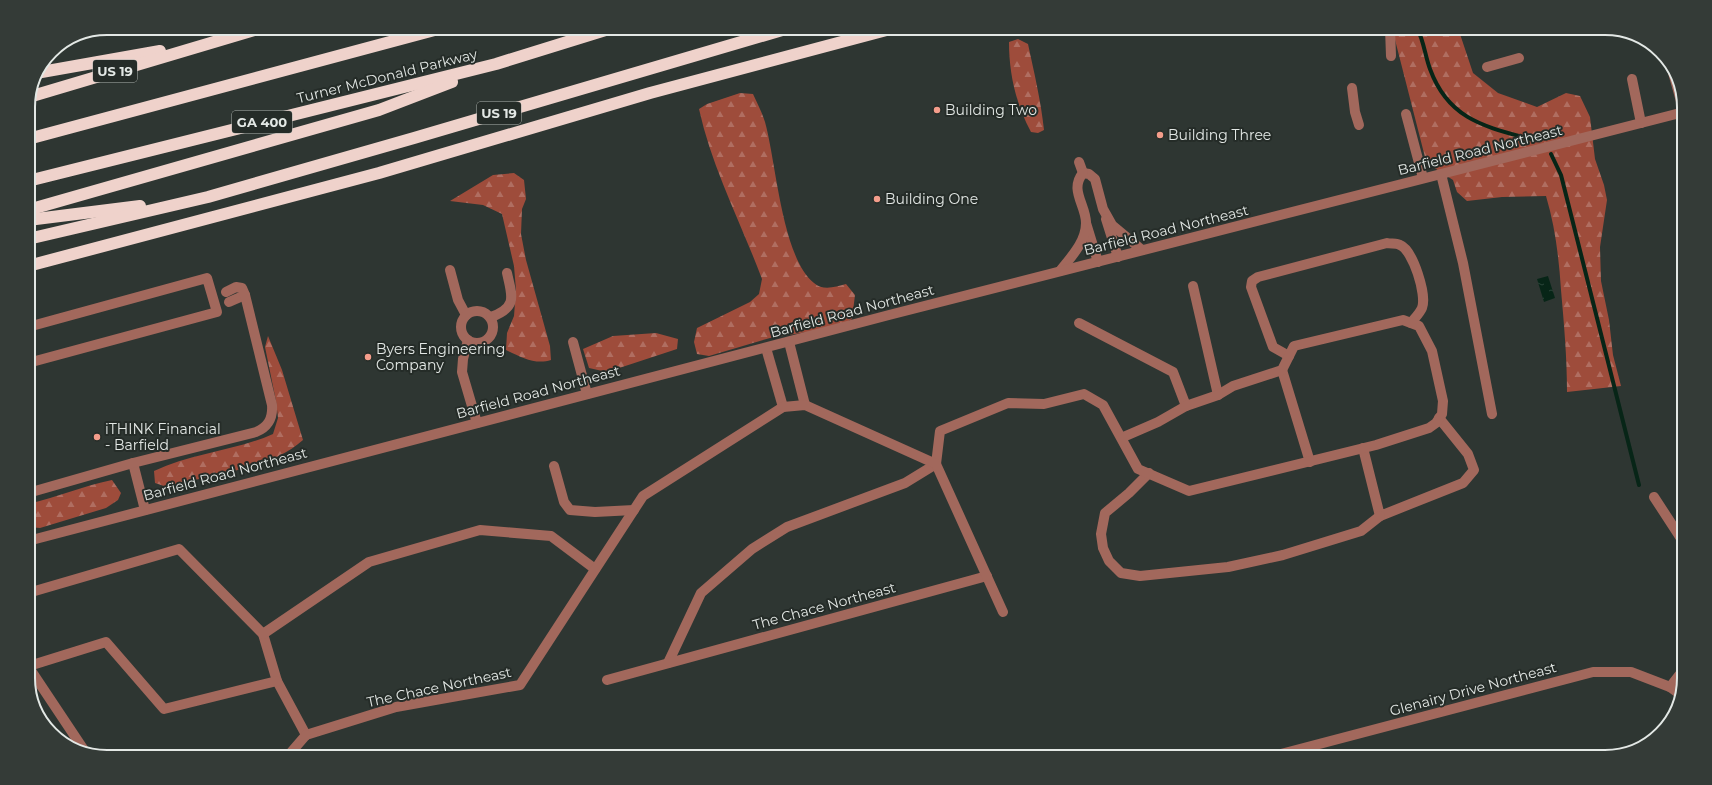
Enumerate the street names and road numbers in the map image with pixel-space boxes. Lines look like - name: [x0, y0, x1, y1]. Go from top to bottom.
- street label: Turner McDonald Parkway: [295, 45, 480, 107]
- road number: US 19: [93, 60, 137, 82]
- road number: US 19: [477, 102, 521, 124]
- road number: GA 400: [232, 111, 292, 133]
- street label: Barfield Road Northeast: [1396, 121, 1564, 179]
- street label: Barfield Road Northeast: [1082, 201, 1250, 259]
- street label: Barfield Road Northeast: [768, 280, 936, 342]
- street label: Barfield Road Northeast: [454, 361, 622, 423]
- street label: Barfield Road Northeast: [141, 443, 309, 505]
- street label: The Chace Northeast: [751, 578, 898, 634]
- street label: Glenairy Drive Northeast: [1388, 658, 1559, 720]
- street label: The Chace Northeast: [365, 663, 513, 711]

